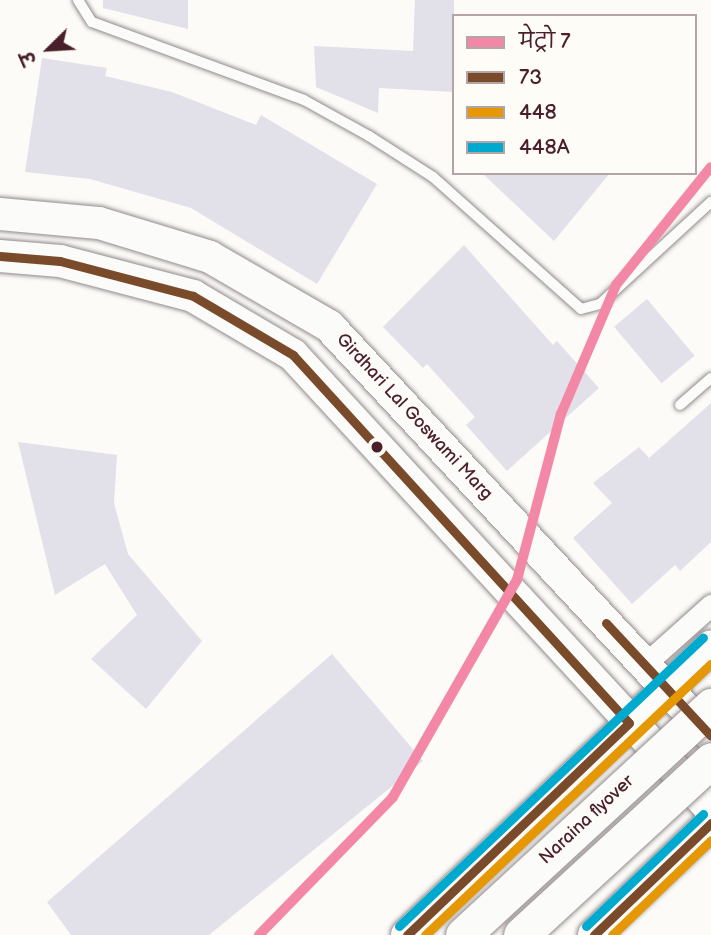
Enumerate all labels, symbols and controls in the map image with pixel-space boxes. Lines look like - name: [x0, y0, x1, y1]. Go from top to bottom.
- north arrow: [14, 14, 84, 84]
- legend: [452, 14, 697, 175]
- text: मेट्रो 7: [519, 29, 571, 54]
- text: उ: [16, 47, 42, 68]
- text: 73: [519, 65, 542, 90]
- text: 448: [519, 100, 557, 125]
- text: 448A: [519, 135, 570, 160]
- street label: Girdhari Lal Goswami Marg: [331, 329, 497, 505]
- unlabelled marker: [370, 440, 384, 454]
- street label: Naraina flyover: [535, 771, 639, 869]

